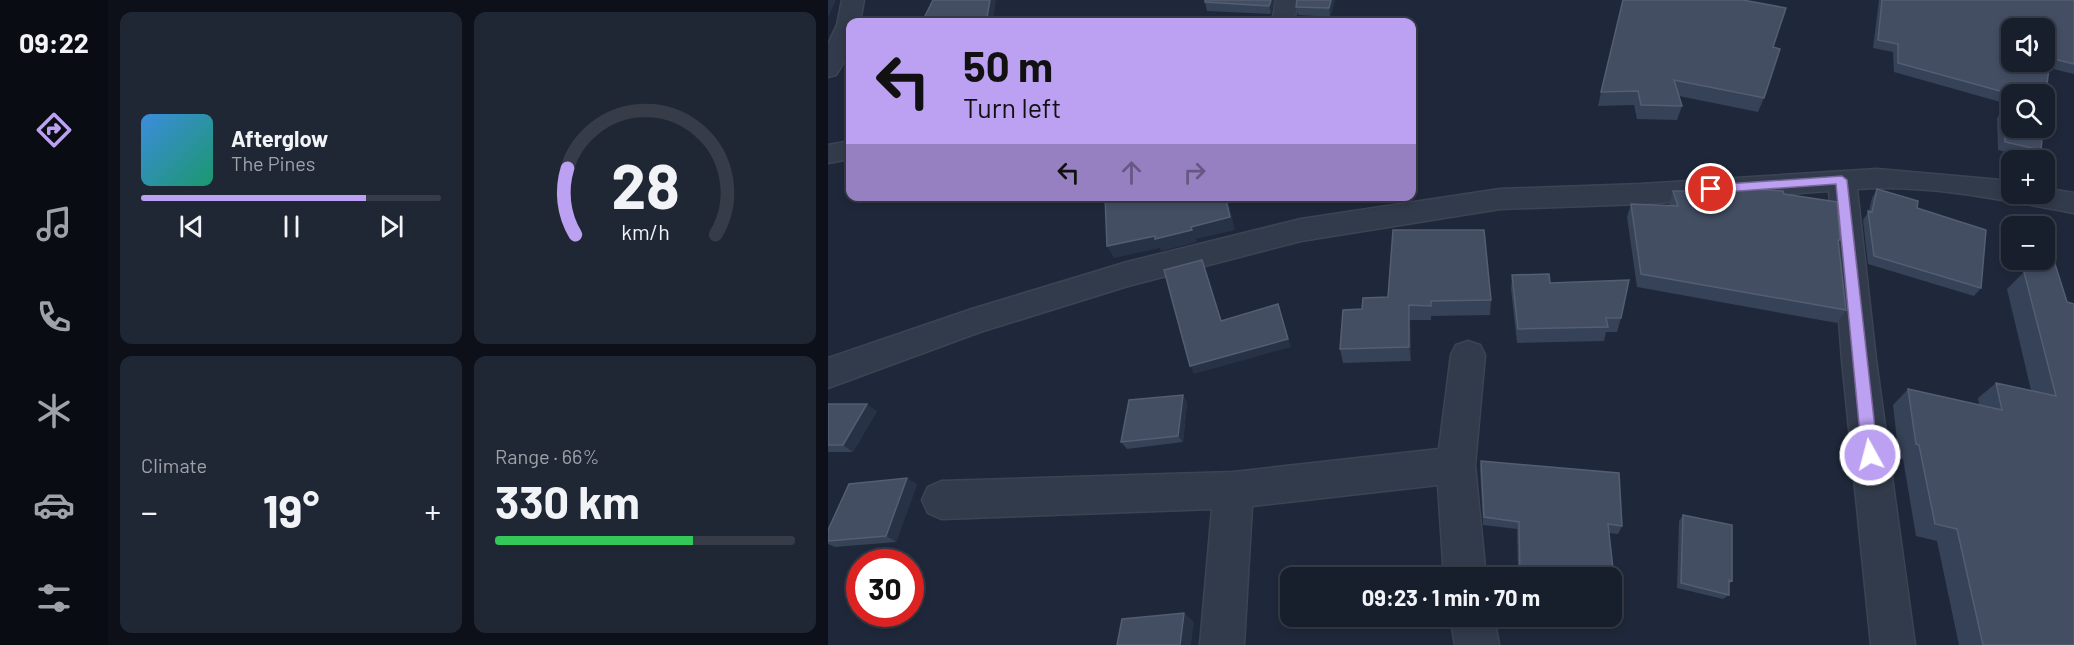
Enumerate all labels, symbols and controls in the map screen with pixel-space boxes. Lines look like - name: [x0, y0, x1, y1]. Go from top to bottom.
- map controls: [2001, 18, 2055, 270]
- button: sound: [2001, 18, 2055, 72]
- text: 09:22: [19, 26, 89, 58]
- text: 50 m: [963, 40, 1053, 90]
- icon: left: [864, 42, 942, 120]
- button: search: [2001, 84, 2055, 138]
- text: Turn left: [963, 91, 1061, 123]
- icon: directions: [33, 109, 75, 151]
- text: Afterglow: [231, 125, 328, 151]
- text: 28: [611, 147, 679, 221]
- button: +: [2001, 150, 2055, 204]
- text: The Pines: [231, 151, 315, 175]
- icon: left: [1052, 156, 1085, 189]
- icon: ahead: [1115, 156, 1148, 189]
- icon: right: [1178, 156, 1211, 189]
- pin: [1685, 163, 1736, 214]
- icon: arrive: [1694, 172, 1727, 205]
- icon: music: [33, 203, 75, 245]
- icon: previous: [175, 210, 208, 243]
- icon: pause: [275, 210, 308, 243]
- icon: next: [375, 210, 408, 243]
- button: −: [2001, 216, 2055, 270]
- text: km/h: [621, 220, 669, 245]
- icon: phone: [33, 296, 75, 338]
- icon: climate: [33, 390, 75, 432]
- position arrow: [1838, 423, 1902, 487]
- text: Range · 66%: [495, 444, 599, 468]
- text: Climate: [141, 453, 207, 477]
- text: 330 km: [495, 474, 640, 528]
- text: 19°: [263, 483, 319, 537]
- icon: car: [33, 484, 75, 526]
- text: −: [141, 491, 158, 531]
- text: +: [425, 491, 441, 531]
- speed limit sign: 30: [846, 549, 924, 627]
- icon: filters: [33, 577, 75, 619]
- text: 09:23 · 1 min · 70 m: [1362, 584, 1540, 610]

